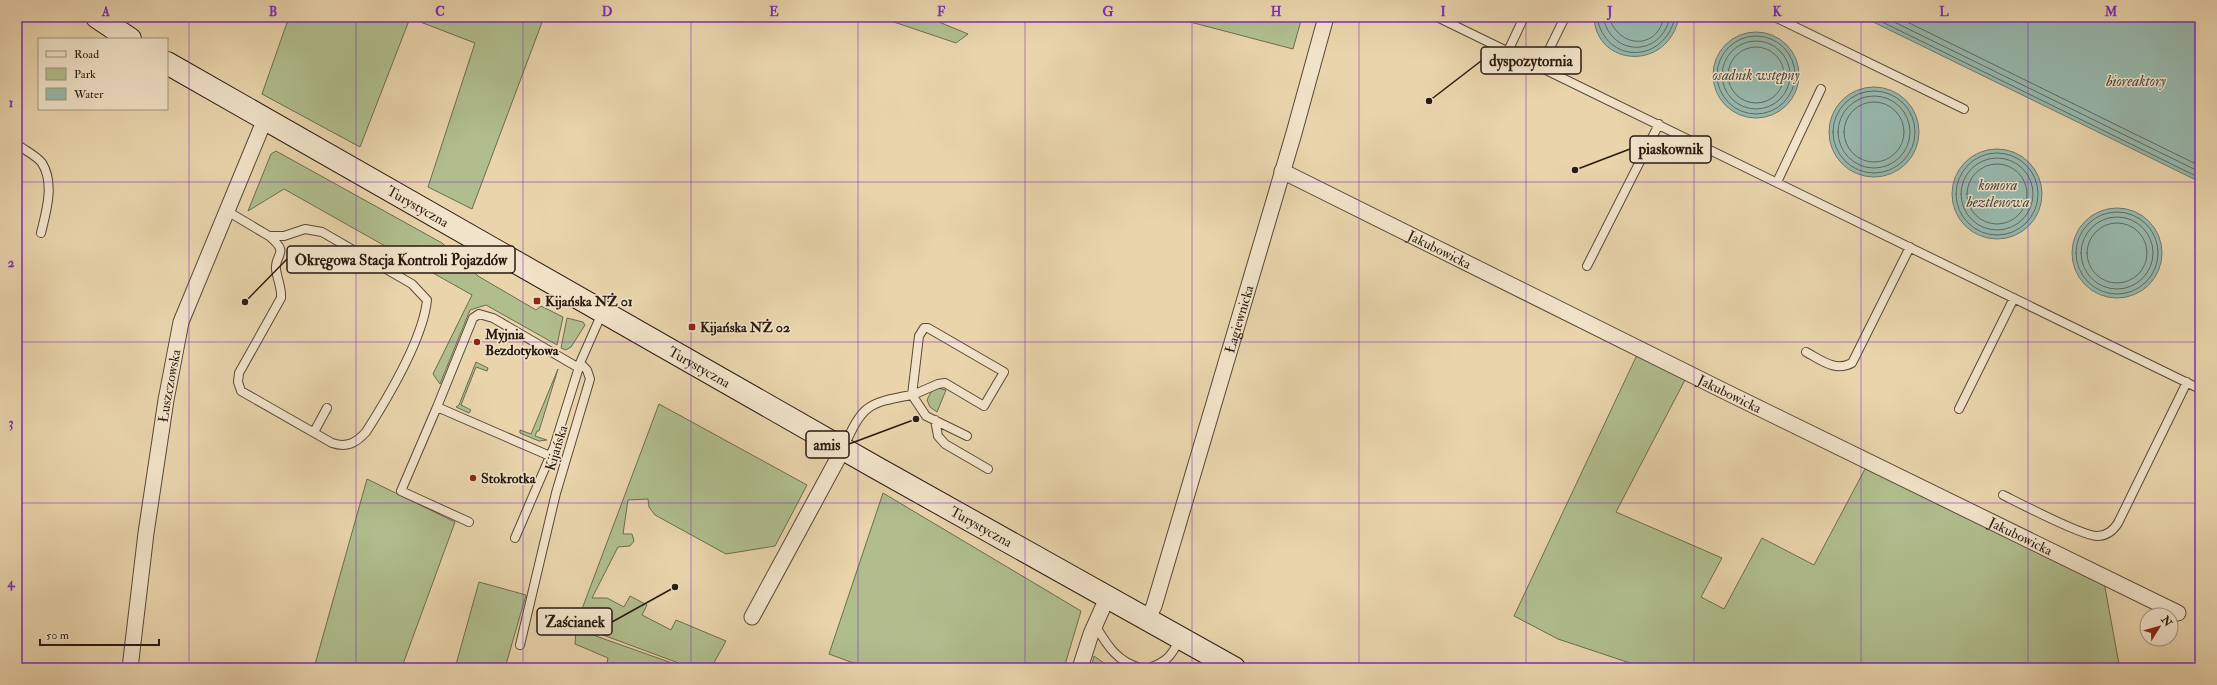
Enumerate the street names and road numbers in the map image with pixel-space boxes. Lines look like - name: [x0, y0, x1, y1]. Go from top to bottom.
- street label: Turystyczna: [384, 182, 452, 231]
- street label: Jakubowicka: [1404, 226, 1474, 273]
- street label: Łagiewnicka: [1221, 283, 1258, 355]
- street label: Turystyczna: [665, 343, 733, 392]
- street label: Łuszczowska: [155, 348, 185, 423]
- street label: Jakubowicka: [1694, 371, 1764, 417]
- street label: Kijańska: [542, 423, 572, 473]
- street label: Turystyczna: [947, 503, 1015, 551]
- street label: Jakubowicka: [1985, 513, 2055, 559]

